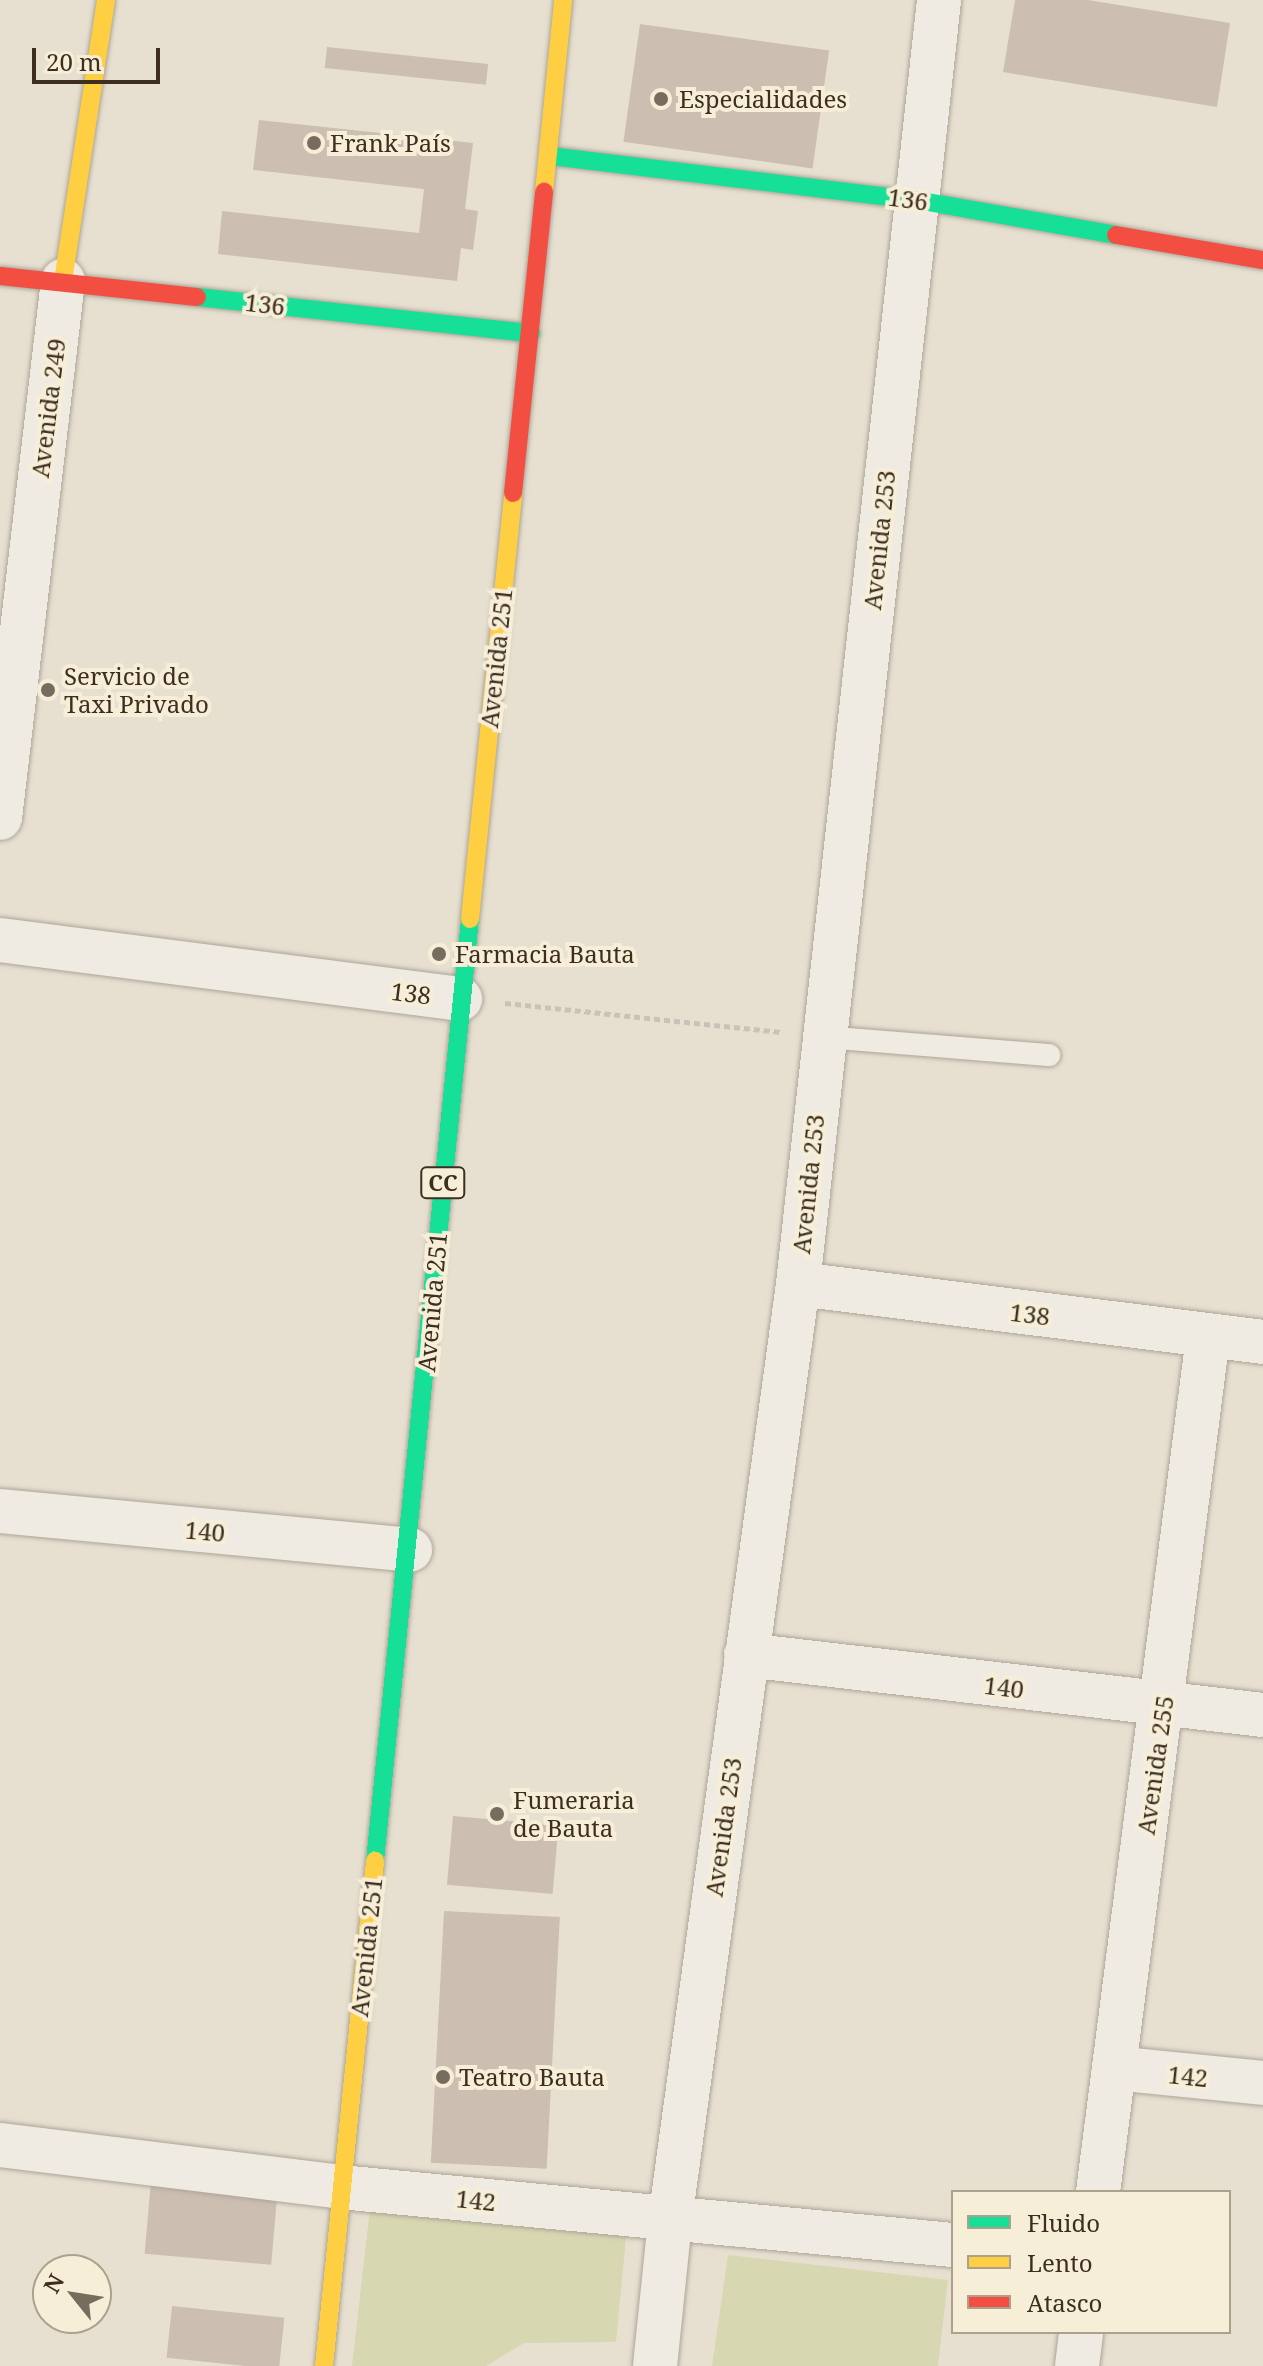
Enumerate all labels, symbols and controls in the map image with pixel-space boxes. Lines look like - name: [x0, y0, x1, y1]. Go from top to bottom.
- scale bar: [36, 32, 164, 82]
- text: 20 m: [46, 45, 102, 78]
- place label: Especialidades: [679, 85, 847, 113]
- marker: Especialidades: [650, 88, 672, 110]
- place label: Frank País: [330, 129, 451, 157]
- marker: Frank País: [305, 134, 323, 152]
- street label: 136: [886, 182, 930, 216]
- street label: 136: [243, 287, 287, 321]
- street label: Avenida 249: [25, 337, 71, 479]
- street label: Avenida 253: [857, 469, 901, 611]
- street label: Avenida 251: [474, 587, 518, 729]
- place label: Servicio de Taxi Privado: [64, 662, 209, 718]
- marker: Servicio de Taxi Privado: [39, 681, 57, 699]
- place label: Farmacia Bauta: [455, 940, 635, 968]
- marker: Farmacia Bauta: [430, 945, 448, 963]
- street label: 138: [389, 976, 433, 1010]
- street label: Avenida 253: [786, 1113, 830, 1255]
- road number: CC: [419, 1165, 467, 1201]
- street label: Avenida 251: [412, 1231, 452, 1373]
- street label: 138: [1008, 1297, 1052, 1331]
- street label: 140: [184, 1515, 226, 1547]
- street label: 140: [982, 1670, 1026, 1704]
- street label: Avenida 255: [1131, 1694, 1179, 1836]
- street label: Avenida 253: [699, 1756, 747, 1898]
- place label: Fumeraria de Bauta: [513, 1786, 635, 1842]
- marker: Fumeraria de Bauta: [488, 1805, 506, 1823]
- street label: Avenida 251: [344, 1876, 388, 2018]
- street label: 142: [1166, 2060, 1210, 2092]
- place label: Teatro Bauta: [459, 2063, 605, 2091]
- marker: Teatro Bauta: [434, 2068, 452, 2086]
- street label: 142: [454, 2184, 498, 2216]
- legend: [951, 2190, 1231, 2334]
- text: Fluido: [1027, 2206, 1100, 2239]
- text: Lento: [1027, 2246, 1093, 2279]
- north arrow: [32, 2254, 112, 2334]
- text: N: [36, 2268, 70, 2298]
- text: Atasco: [1027, 2286, 1102, 2319]

